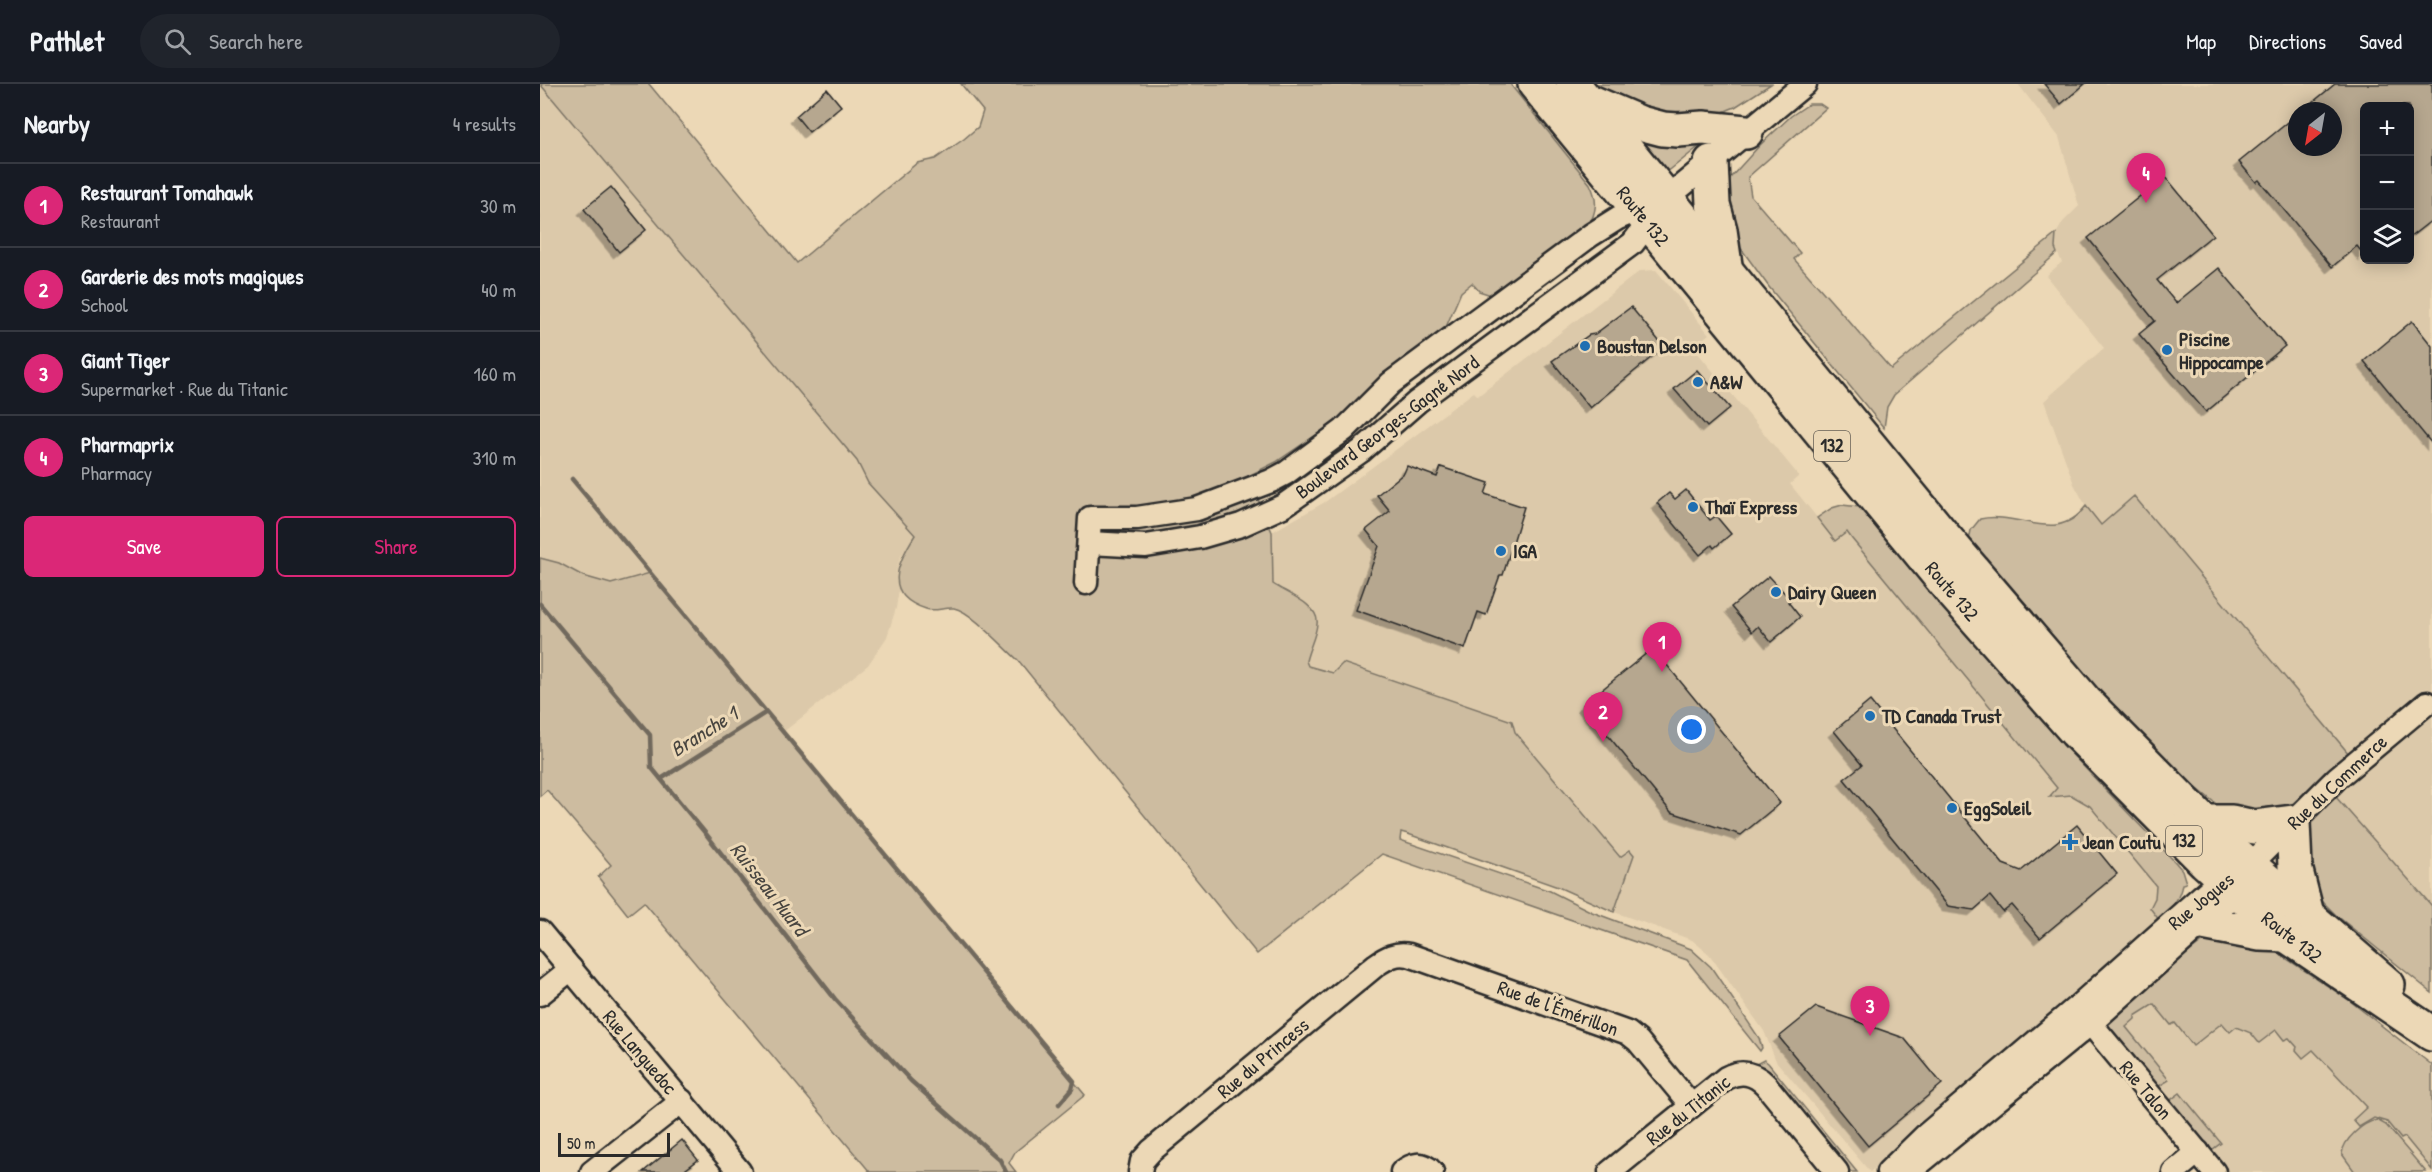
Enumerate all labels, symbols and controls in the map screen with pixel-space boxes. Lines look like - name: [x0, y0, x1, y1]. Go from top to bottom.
- search box: [140, 14, 560, 68]
- text: Pathlet: [30, 22, 104, 60]
- icon: search: [161, 25, 194, 58]
- text: Search here: [209, 26, 303, 56]
- text: Map: [2186, 27, 2216, 56]
- text: Directions: [2249, 27, 2326, 56]
- text: Saved: [2359, 27, 2402, 56]
- north arrow: [2288, 102, 2342, 156]
- map controls: [2360, 102, 2414, 264]
- button: +: [2360, 102, 2414, 156]
- text: Nearby: [24, 106, 90, 141]
- text: 4 results: [453, 110, 516, 137]
- pin: 4: [2126, 154, 2166, 203]
- button: −: [2360, 156, 2414, 210]
- text: Restaurant Tomahawk: [81, 177, 253, 207]
- street label: Route 132: [1611, 180, 1676, 252]
- text: 1: [40, 192, 47, 219]
- text: 30 m: [480, 192, 516, 219]
- text: Restaurant: [81, 207, 160, 234]
- button: layers: [2360, 210, 2414, 264]
- text: Garderie des mots magiques: [81, 261, 304, 291]
- text: 2: [39, 276, 48, 303]
- text: 40 m: [481, 276, 516, 303]
- text: School: [81, 291, 128, 318]
- place label: Piscine Hippocampe: [2179, 325, 2264, 376]
- place label: Boustan Delson: [1597, 332, 1707, 359]
- marker: Boustan Delson: [1578, 339, 1592, 353]
- marker: Piscine Hippocampe: [2160, 343, 2174, 357]
- text: Giant Tiger: [81, 345, 170, 375]
- street label: Boulevard Georges-Gagné Nord: [1289, 348, 1484, 505]
- text: 3: [39, 360, 48, 387]
- text: 160 m: [474, 360, 516, 387]
- place label: A&W: [1710, 368, 1743, 395]
- text: Supermarket · Rue du Titanic: [81, 375, 288, 402]
- marker: A&W: [1691, 375, 1705, 389]
- text: Pharmaprix: [81, 429, 174, 459]
- road number: 132: [1814, 431, 1850, 461]
- text: 4: [40, 444, 47, 471]
- text: 310 m: [473, 444, 516, 471]
- text: Pharmacy: [81, 459, 152, 486]
- place label: Thaï Express: [1704, 493, 1797, 521]
- marker: Thaï Express: [1686, 500, 1700, 514]
- button: Save: [24, 516, 264, 577]
- button: Share: [276, 516, 516, 577]
- place label: IGA: [1513, 537, 1537, 564]
- marker: IGA: [1494, 544, 1508, 558]
- street label: Route 132: [1919, 555, 1986, 627]
- place label: Dairy Queen: [1788, 578, 1877, 606]
- marker: Dairy Queen: [1769, 585, 1783, 599]
- pin: 1: [1642, 622, 1682, 672]
- pin: 2: [1584, 692, 1622, 742]
- water label: Branche 1: [665, 698, 746, 764]
- place label: TD Canada Trust: [1881, 702, 2002, 729]
- marker: TD Canada Trust: [1863, 709, 1877, 723]
- your location: [1677, 715, 1706, 744]
- street label: Rue du Commerce: [2281, 728, 2393, 835]
- place label: EggSoleil: [1964, 794, 2032, 822]
- marker: EggSoleil: [1945, 801, 1959, 815]
- road number: 132: [2166, 826, 2202, 856]
- place label: Jean Coutu: [2082, 828, 2162, 855]
- marker: Jean Coutu: [2063, 835, 2077, 849]
- water label: Ruisseau Huard: [724, 836, 817, 944]
- street label: Rue Jogues: [2162, 865, 2240, 936]
- street label: Route 132: [2256, 904, 2329, 969]
- street label: Rue de l'Émérillon: [1494, 973, 1622, 1042]
- pin: 3: [1850, 986, 1890, 1036]
- street label: Rue Languedoc: [597, 1004, 684, 1100]
- street label: Rue du Princess: [1211, 1011, 1314, 1104]
- street label: Rue Talon: [2114, 1054, 2179, 1125]
- street label: Rue du Titanic: [1640, 1068, 1736, 1151]
- scale bar: [558, 1130, 670, 1158]
- text: 50 m: [567, 1132, 596, 1154]

